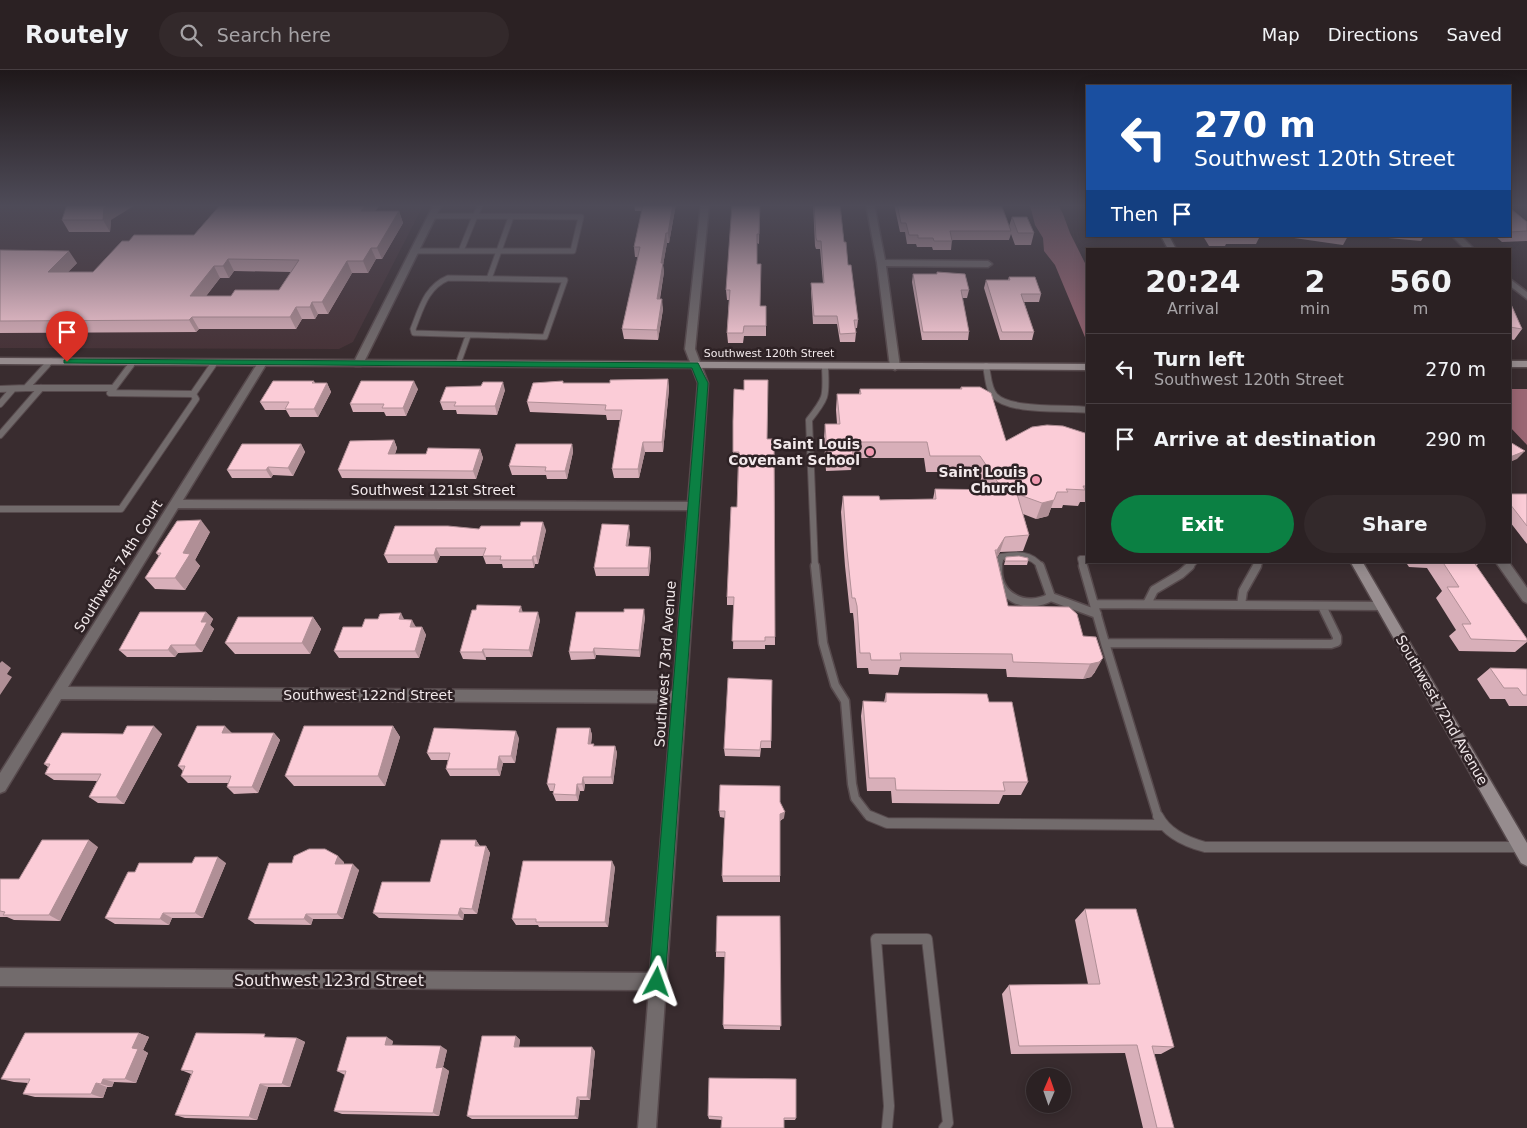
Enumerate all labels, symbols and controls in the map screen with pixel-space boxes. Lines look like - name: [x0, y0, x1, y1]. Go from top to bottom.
- search box: [159, 12, 509, 57]
- text: Routely: [25, 21, 129, 49]
- icon: search: [177, 21, 205, 49]
- text: Search here: [217, 24, 331, 46]
- text: Map: [1262, 24, 1300, 45]
- text: Directions: [1328, 24, 1418, 45]
- text: Saved: [1446, 24, 1502, 45]
- icon: left: [1111, 105, 1176, 170]
- text: 270 m: [1194, 105, 1316, 145]
- text: Southwest 120th Street: [1194, 146, 1455, 171]
- icon: arrive: [1168, 200, 1196, 228]
- text: Then: [1111, 203, 1158, 225]
- text: 20:24: [1145, 264, 1241, 299]
- text: 2: [1304, 264, 1325, 299]
- text: 560: [1389, 264, 1452, 299]
- text: Arrival: [1167, 299, 1219, 318]
- text: min: [1300, 299, 1330, 318]
- text: m: [1413, 299, 1428, 318]
- pin: [46, 311, 88, 362]
- icon: arrive: [53, 318, 81, 346]
- street label: Southwest 120th Street: [704, 347, 835, 360]
- text: Turn left: [1154, 348, 1245, 370]
- icon: left: [1111, 355, 1139, 383]
- text: 270 m: [1425, 358, 1486, 380]
- text: Southwest 120th Street: [1154, 370, 1344, 389]
- icon: arrive: [1111, 425, 1139, 453]
- text: Arrive at destination: [1154, 428, 1376, 450]
- text: 290 m: [1425, 428, 1486, 450]
- place label: Saint Louis Covenant School: [728, 436, 860, 468]
- marker: Saint Louis Covenant School: [864, 446, 876, 458]
- place label: Saint Louis Church: [939, 464, 1026, 496]
- marker: Saint Louis Church: [1030, 474, 1042, 486]
- street label: Southwest 121st Street: [351, 482, 516, 498]
- button: Exit: [1111, 495, 1294, 553]
- button: Share: [1304, 495, 1486, 553]
- street label: Southwest 74th Court: [71, 496, 166, 635]
- street label: Southwest 73rd Avenue: [651, 580, 679, 748]
- street label: Southwest 72nd Avenue: [1393, 632, 1491, 788]
- street label: Southwest 122nd Street: [283, 687, 453, 703]
- position arrow: [630, 955, 682, 1007]
- street label: Southwest 123rd Street: [234, 971, 424, 990]
- north arrow: [1026, 1068, 1071, 1112]
- map controls: [1026, 1068, 1071, 1113]

